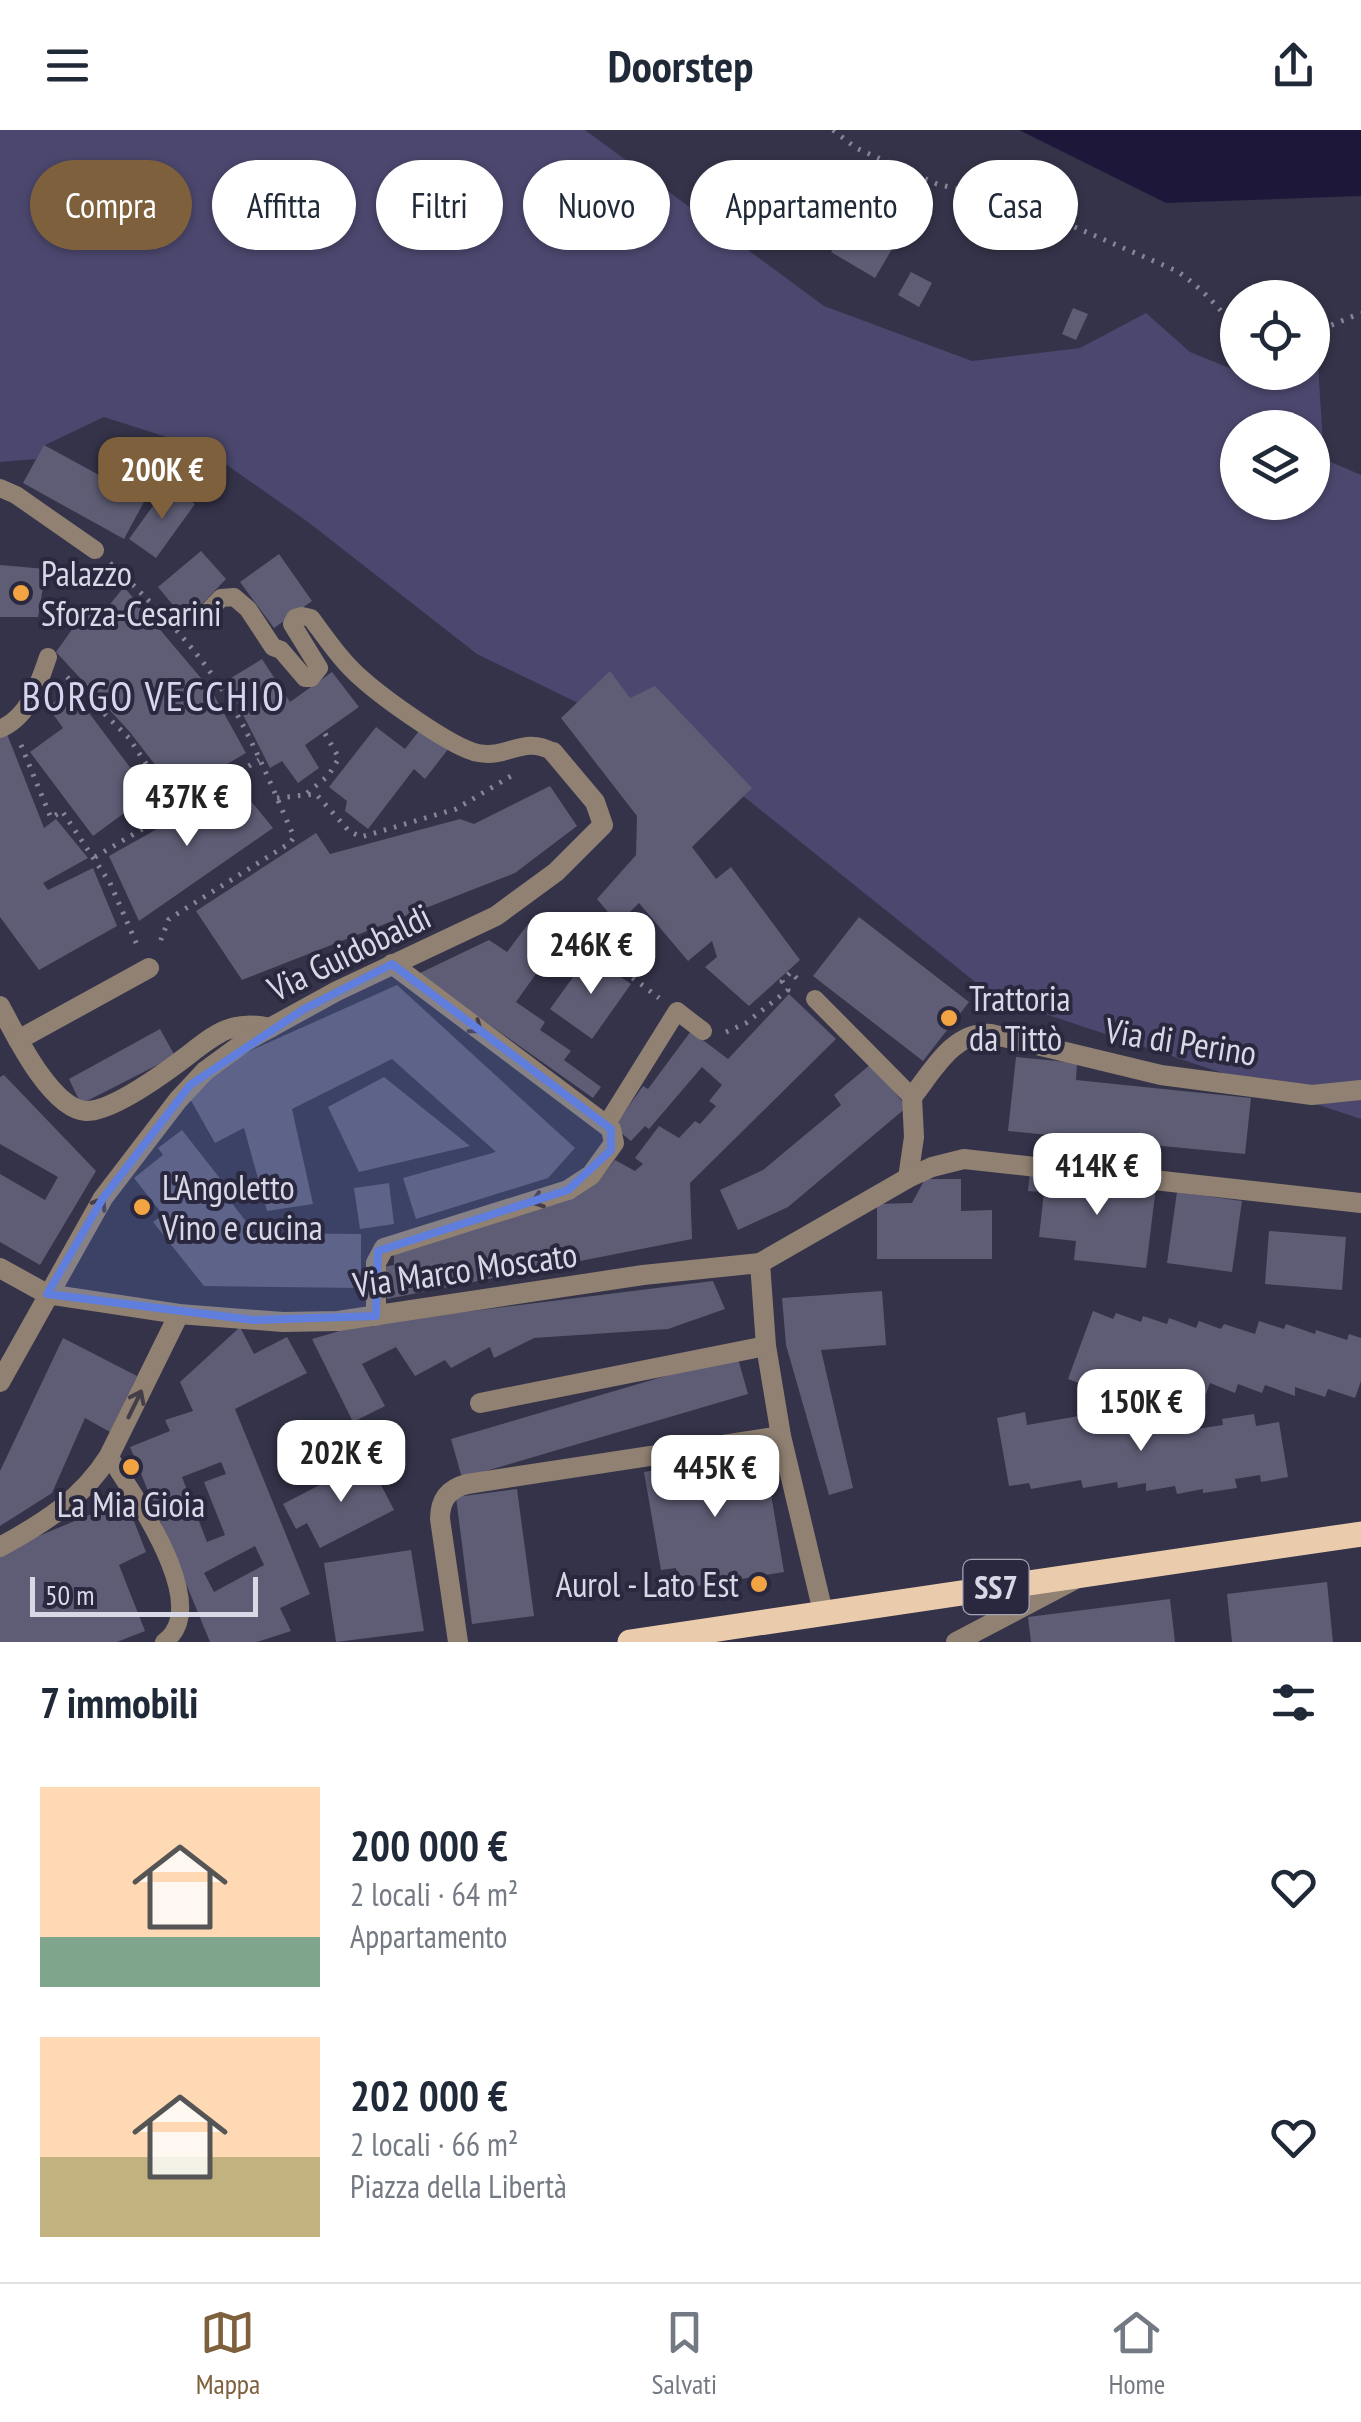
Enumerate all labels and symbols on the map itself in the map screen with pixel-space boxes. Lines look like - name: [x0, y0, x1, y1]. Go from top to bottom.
- pin: 200K €: [81, 437, 243, 522]
- place label: Palazzo Sforza-Cesarini: [41, 550, 222, 636]
- marker: Palazzo Sforza-Cesarini: [10, 582, 32, 604]
- district label: BORGO VECCHIO: [22, 670, 286, 722]
- pin: 437K €: [106, 764, 268, 849]
- street label: Via Guidobaldi: [259, 893, 438, 1012]
- pin: 246K €: [510, 912, 672, 997]
- place label: Trattoria da Tittò: [969, 975, 1071, 1061]
- street label: Via di Perino: [1101, 1006, 1260, 1076]
- marker: Trattoria da Tittò: [938, 1007, 960, 1029]
- one-way arrow: [456, 1012, 483, 1033]
- pin: 414K €: [1016, 1133, 1178, 1218]
- place label: L'Angoletto Vino e cucina: [161, 1164, 323, 1250]
- one-way arrow: [530, 1191, 562, 1209]
- one-way arrow: [86, 1196, 106, 1225]
- marker: L'Angoletto Vino e cucina: [131, 1196, 153, 1218]
- street label: Via Marco Moscato: [349, 1231, 580, 1308]
- pin: 150K €: [1060, 1369, 1222, 1454]
- one-way arrow: [126, 1389, 145, 1419]
- pin: 202K €: [260, 1420, 422, 1505]
- pin: 445K €: [634, 1435, 796, 1520]
- marker: La Mia Gioia: [120, 1456, 142, 1478]
- place label: La Mia Gioia: [57, 1481, 205, 1527]
- road number: SS7: [964, 1560, 1028, 1614]
- place label: Aurol - Lato Est: [556, 1561, 739, 1607]
- scale bar: [30, 1572, 258, 1616]
- marker: Aurol - Lato Est: [748, 1573, 770, 1595]

